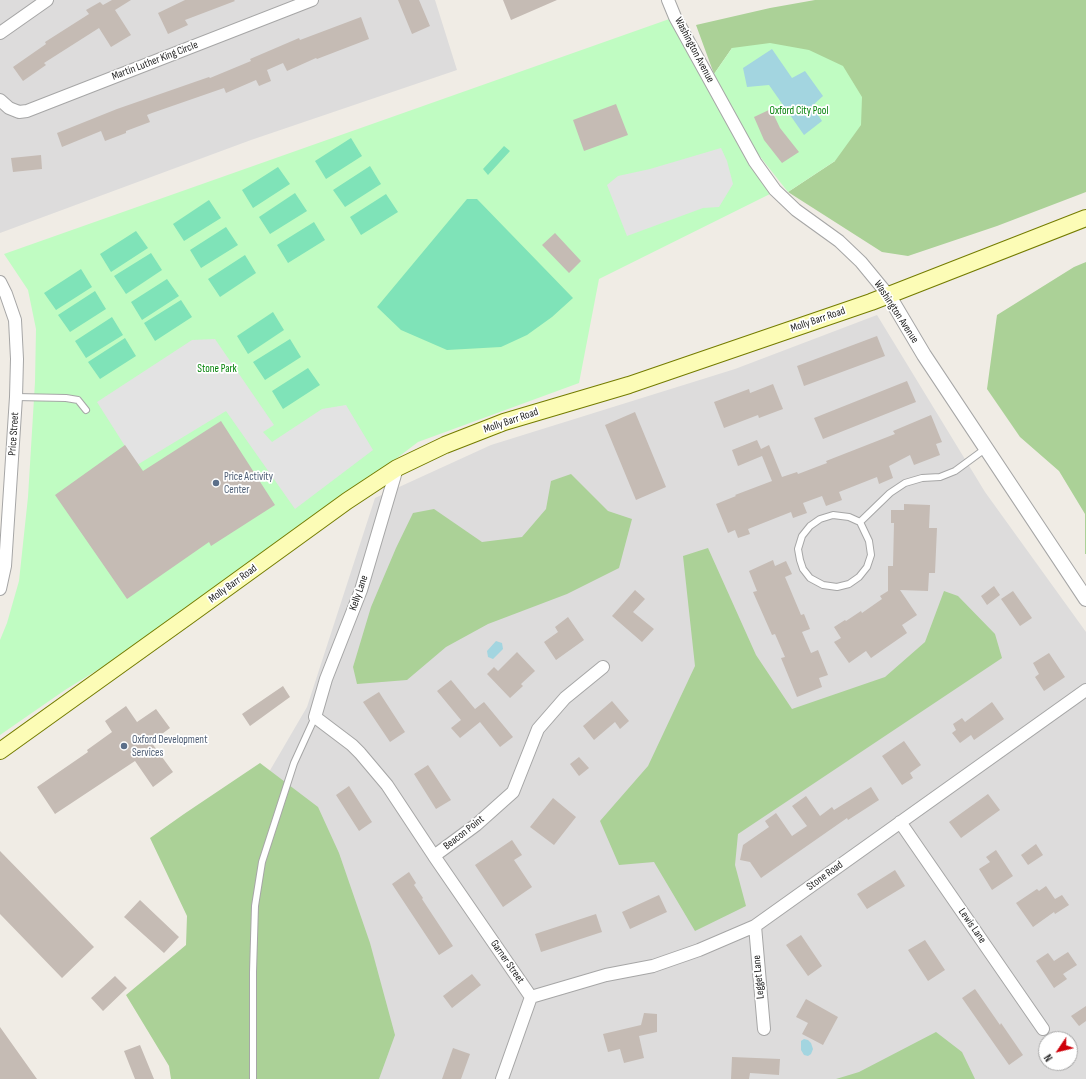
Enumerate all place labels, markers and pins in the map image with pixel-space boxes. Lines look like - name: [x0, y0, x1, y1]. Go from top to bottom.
- place label: Price Activity Center: [224, 470, 273, 496]
- marker: Price Activity Center: [211, 478, 221, 488]
- place label: Oxford Development Services: [132, 733, 207, 759]
- marker: Oxford Development Services: [119, 741, 129, 751]

